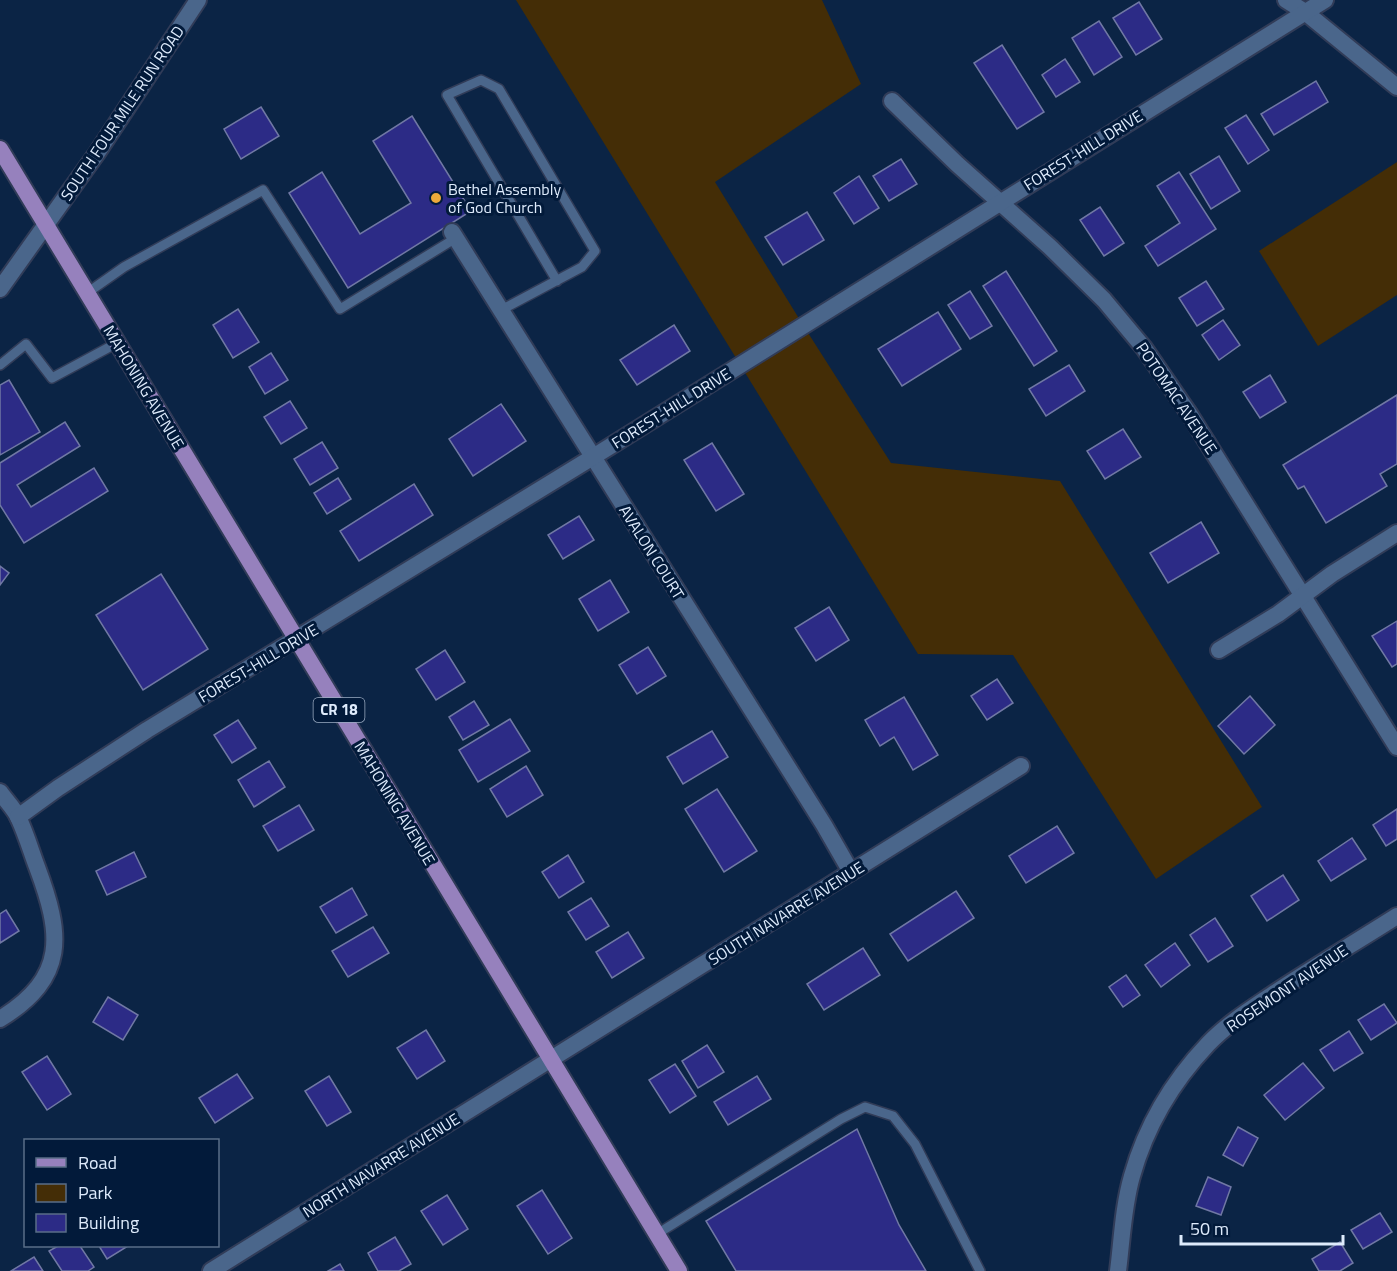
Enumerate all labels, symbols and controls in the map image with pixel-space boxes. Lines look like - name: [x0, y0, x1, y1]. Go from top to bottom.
- street label: SOUTH FOUR MILE RUN ROAD: [54, 21, 190, 205]
- street label: FOREST-HILL DRIVE: [1019, 104, 1147, 196]
- place label: Bethel Assembly of God Church: [448, 177, 561, 219]
- marker: Bethel Assembly of God Church: [429, 191, 443, 205]
- street label: MAHONING AVENUE: [98, 321, 191, 454]
- street label: POTOMAC AVENUE: [1131, 337, 1224, 459]
- street label: FOREST-HILL DRIVE: [607, 362, 735, 454]
- street label: AVALON COURT: [613, 500, 691, 604]
- street label: FOREST-HILL DRIVE: [193, 618, 323, 708]
- road number: CR 18: [314, 698, 364, 722]
- street label: MAHONING AVENUE: [349, 737, 442, 870]
- street label: SOUTH NAVARRE AVENUE: [703, 855, 869, 971]
- street label: ROSEMONT AVENUE: [1221, 938, 1353, 1038]
- street label: NORTH NAVARRE AVENUE: [298, 1107, 464, 1223]
- legend: [24, 1139, 219, 1247]
- text: Road: [78, 1149, 117, 1176]
- text: Park: [78, 1179, 113, 1206]
- scale bar: [1181, 1208, 1343, 1246]
- text: Building: [78, 1209, 139, 1236]
- text: 50 m: [1190, 1215, 1229, 1242]

